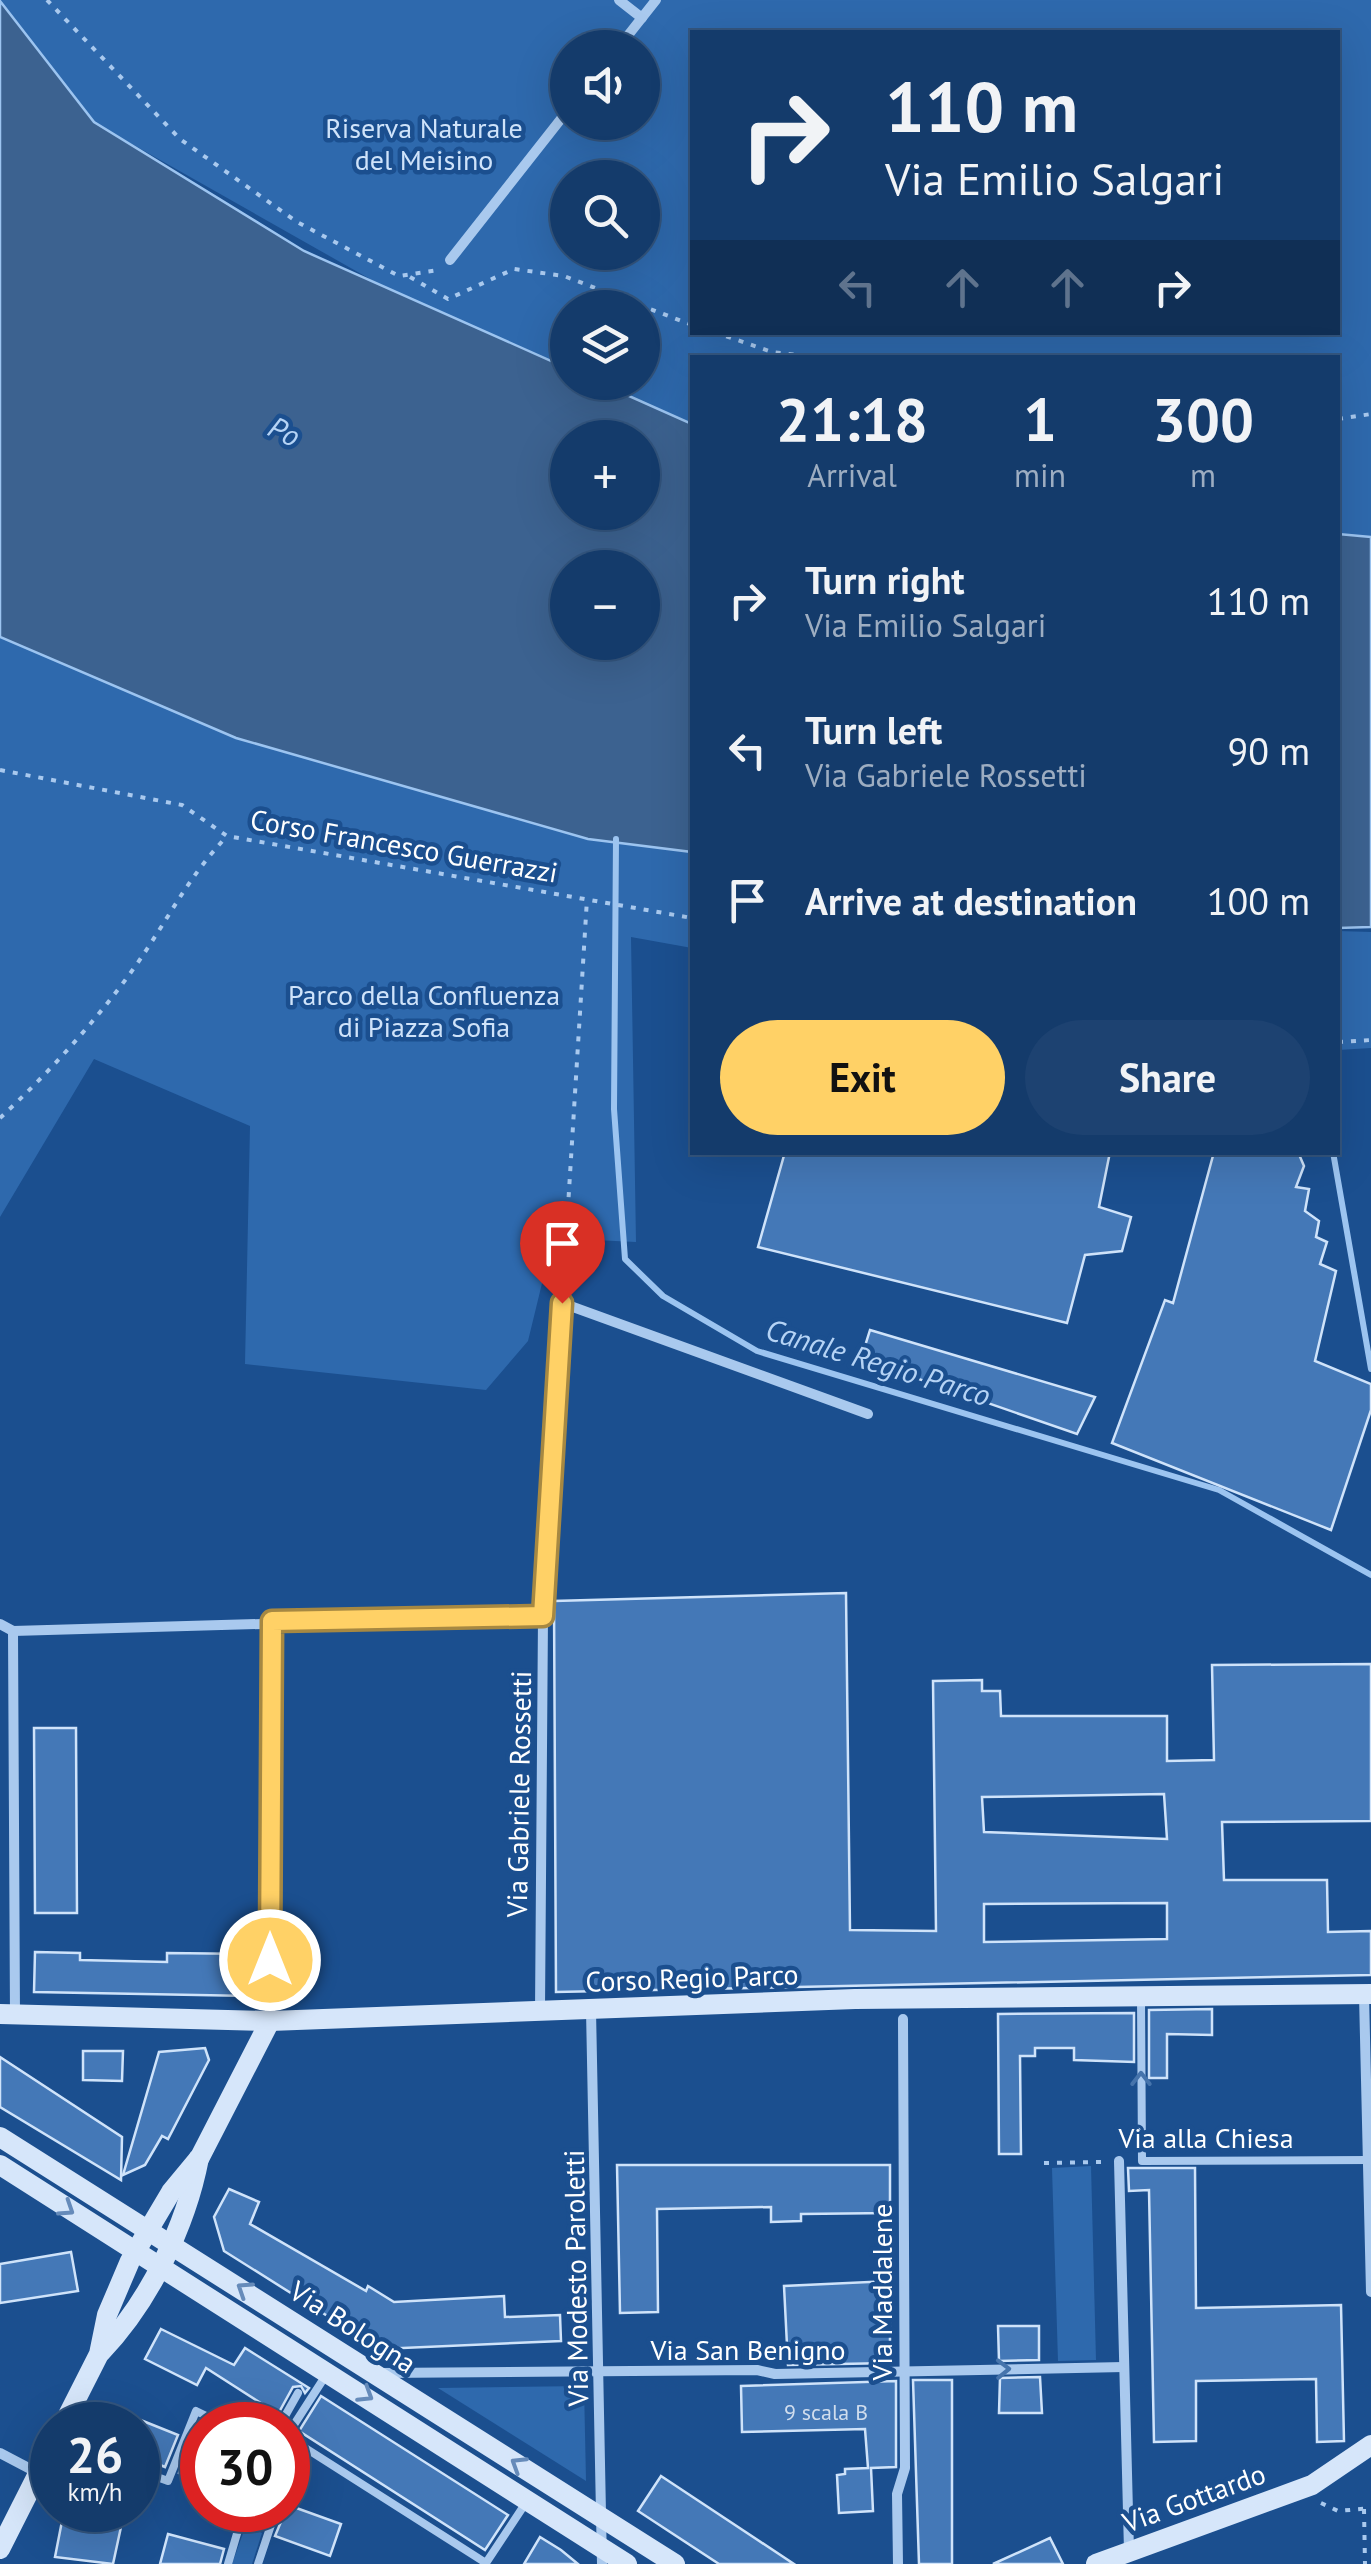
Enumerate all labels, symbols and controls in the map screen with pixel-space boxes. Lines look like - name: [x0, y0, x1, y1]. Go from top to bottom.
- map controls: [550, 30, 660, 660]
- button: sound: [550, 30, 660, 140]
- text: 110 m: [885, 61, 1078, 151]
- icon: right: [720, 70, 850, 200]
- park label: Riserva Naturale del Meisino: [325, 109, 523, 178]
- text: Via Emilio Salgari: [885, 149, 1224, 207]
- button: search: [550, 160, 660, 270]
- icon: left: [830, 260, 885, 315]
- icon: ahead: [935, 260, 990, 315]
- icon: ahead: [1040, 260, 1095, 315]
- icon: right: [1145, 260, 1200, 315]
- button: layers: [550, 290, 660, 400]
- text: 21:18: [776, 380, 928, 458]
- text: 1: [1023, 380, 1057, 458]
- text: 300: [1152, 380, 1254, 458]
- water label: Po: [262, 406, 307, 455]
- button: +: [550, 420, 660, 530]
- text: Arrival: [807, 454, 897, 496]
- text: min: [1014, 454, 1066, 496]
- text: m: [1190, 454, 1216, 496]
- button: −: [550, 550, 660, 660]
- text: Turn right: [805, 555, 965, 604]
- icon: right: [720, 573, 775, 628]
- text: 110 m: [1207, 576, 1310, 625]
- text: Via Emilio Salgari: [805, 604, 1046, 646]
- text: Turn left: [805, 705, 942, 754]
- icon: left: [720, 723, 775, 778]
- text: 90 m: [1228, 726, 1310, 775]
- text: Via Gabriele Rossetti: [805, 754, 1087, 796]
- street label: Corso Francesco Guerrazzi: [248, 800, 561, 891]
- icon: arrive: [720, 873, 775, 928]
- text: Arrive at destination: [805, 876, 1137, 925]
- text: 100 m: [1207, 876, 1310, 925]
- park label: Parco della Confluenza di Piazza Sofia: [288, 976, 560, 1045]
- button: Exit: [720, 1020, 1005, 1135]
- button: Share: [1025, 1020, 1310, 1135]
- pin: [520, 1201, 605, 1304]
- icon: arrive: [535, 1216, 590, 1271]
- water label: Canale Regio Parco: [762, 1309, 995, 1414]
- street label: Via Gabriele Rossetti: [498, 1670, 539, 1919]
- position arrow: [218, 1908, 322, 2012]
- street label: Corso Regio Parco: [585, 1955, 799, 2000]
- one-way arrow: [1130, 2070, 1152, 2086]
- street label: Via alla Chiesa: [1117, 2119, 1294, 2156]
- street label: Via Modesto Paroletti: [555, 2149, 596, 2408]
- one-way arrow: [56, 2197, 74, 2216]
- street label: Via Maddalene: [863, 2204, 900, 2381]
- street label: Via Bologna: [282, 2271, 424, 2381]
- one-way arrow: [236, 2283, 254, 2302]
- street label: Via San Benigno: [649, 2331, 846, 2368]
- one-way arrow: [996, 2359, 1012, 2380]
- one-way arrow: [356, 2383, 374, 2402]
- house number: 9 scala B: [784, 2398, 868, 2426]
- speed limit sign: 30: [180, 2402, 310, 2532]
- text: 26: [67, 2422, 123, 2487]
- street label: Via Gottardo: [1116, 2455, 1270, 2541]
- one-way arrow: [511, 2457, 529, 2476]
- text: km/h: [68, 2476, 122, 2508]

